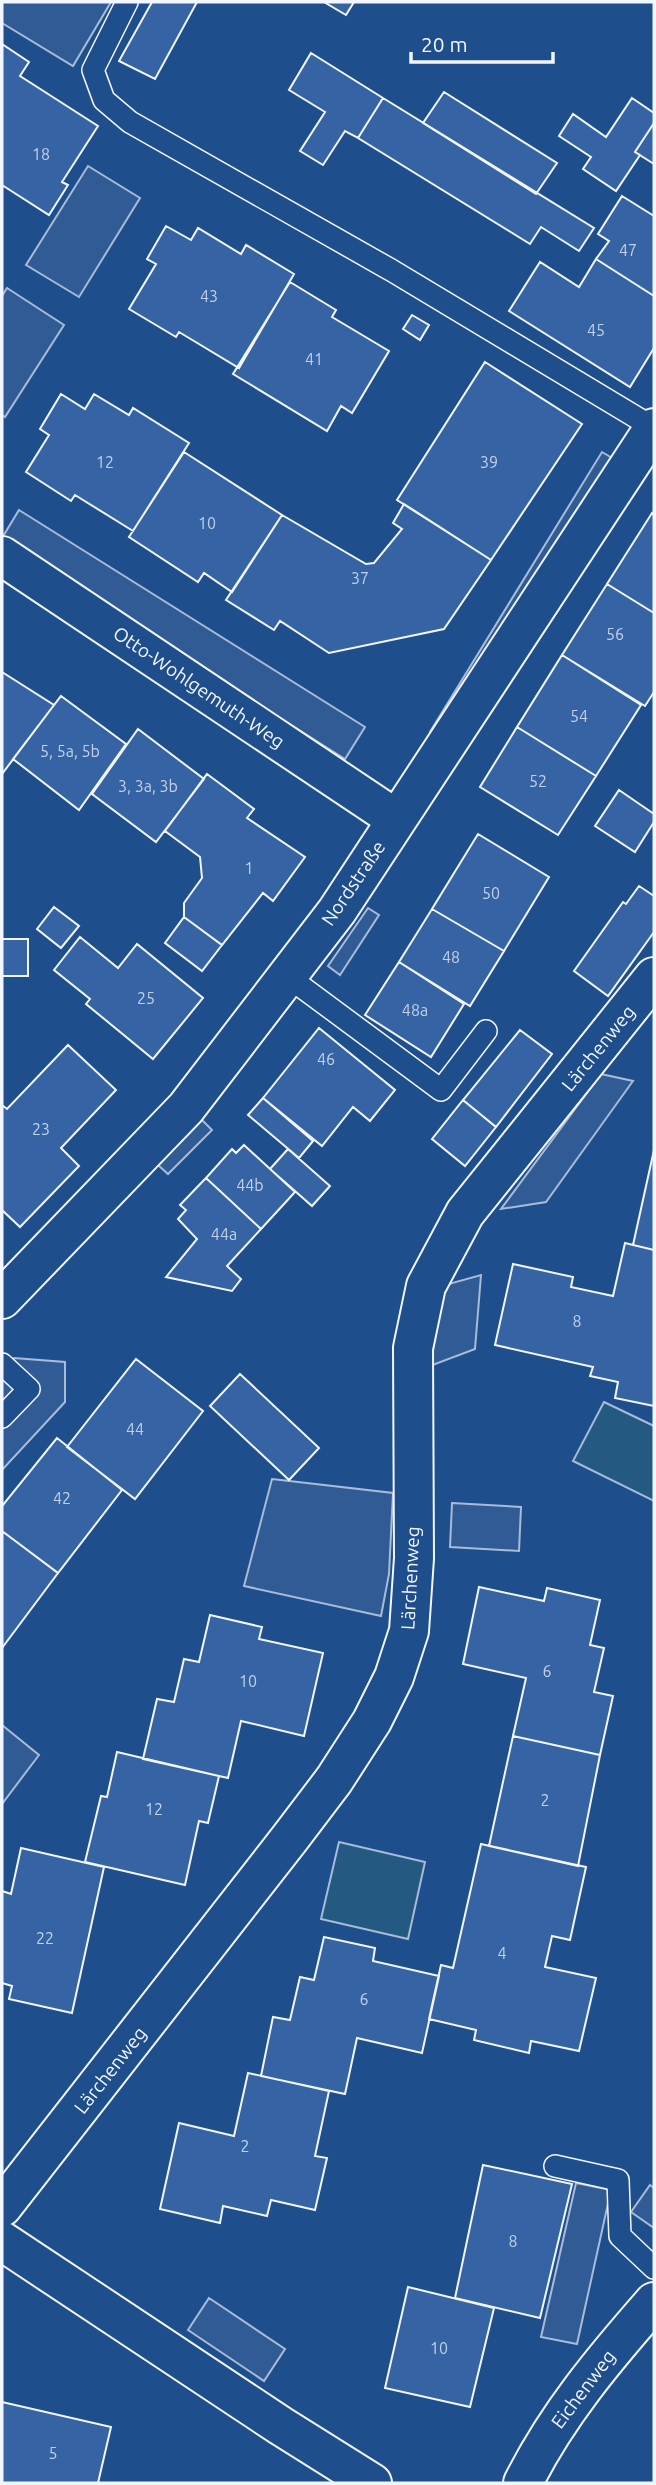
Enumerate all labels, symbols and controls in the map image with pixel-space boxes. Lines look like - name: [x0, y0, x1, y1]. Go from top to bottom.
- scale bar: [411, 21, 553, 65]
- text: 20 m: [421, 32, 468, 56]
- house number: 18: [32, 145, 50, 163]
- house number: 47: [619, 241, 637, 259]
- house number: 43: [200, 287, 218, 305]
- house number: 45: [587, 321, 605, 339]
- house number: 41: [305, 350, 323, 368]
- house number: 12: [96, 453, 114, 471]
- house number: 39: [480, 453, 498, 471]
- house number: 10: [198, 514, 216, 532]
- house number: 37: [351, 569, 369, 587]
- street label: Otto-Wohlgemuth-Weg: [109, 621, 289, 753]
- house number: 56: [606, 625, 624, 643]
- house number: 54: [570, 707, 588, 725]
- house number: 5, 5a, 5b: [40, 742, 100, 760]
- house number: 52: [529, 772, 547, 790]
- house number: 3, 3a, 3b: [118, 777, 178, 795]
- street label: Nordstraße: [317, 836, 389, 930]
- house number: 1: [244, 859, 254, 877]
- house number: 50: [482, 884, 500, 902]
- house number: 48: [442, 948, 460, 966]
- house number: 25: [137, 989, 155, 1007]
- house number: 48a: [402, 1001, 428, 1019]
- street label: Lärchenweg: [557, 1001, 639, 1095]
- house number: 46: [317, 1050, 335, 1068]
- house number: 23: [32, 1120, 50, 1138]
- house number: 44b: [236, 1176, 264, 1194]
- house number: 44a: [211, 1225, 237, 1243]
- house number: 8: [572, 1312, 582, 1330]
- house number: 44: [126, 1420, 144, 1438]
- house number: 42: [53, 1489, 71, 1507]
- street label: Lärchenweg: [396, 1526, 424, 1630]
- house number: 6: [542, 1662, 552, 1680]
- house number: 10: [239, 1672, 257, 1690]
- house number: 2: [540, 1791, 550, 1809]
- house number: 12: [145, 1800, 163, 1818]
- house number: 22: [36, 1929, 54, 1947]
- house number: 4: [497, 1944, 507, 1962]
- house number: 6: [359, 1990, 369, 2008]
- street label: Lärchenweg: [69, 2022, 151, 2118]
- house number: 2: [240, 2137, 250, 2155]
- house number: 8: [508, 2232, 518, 2250]
- house number: 10: [430, 2339, 448, 2357]
- street label: Eichenweg: [546, 2345, 620, 2433]
- house number: 5: [48, 2444, 58, 2462]

